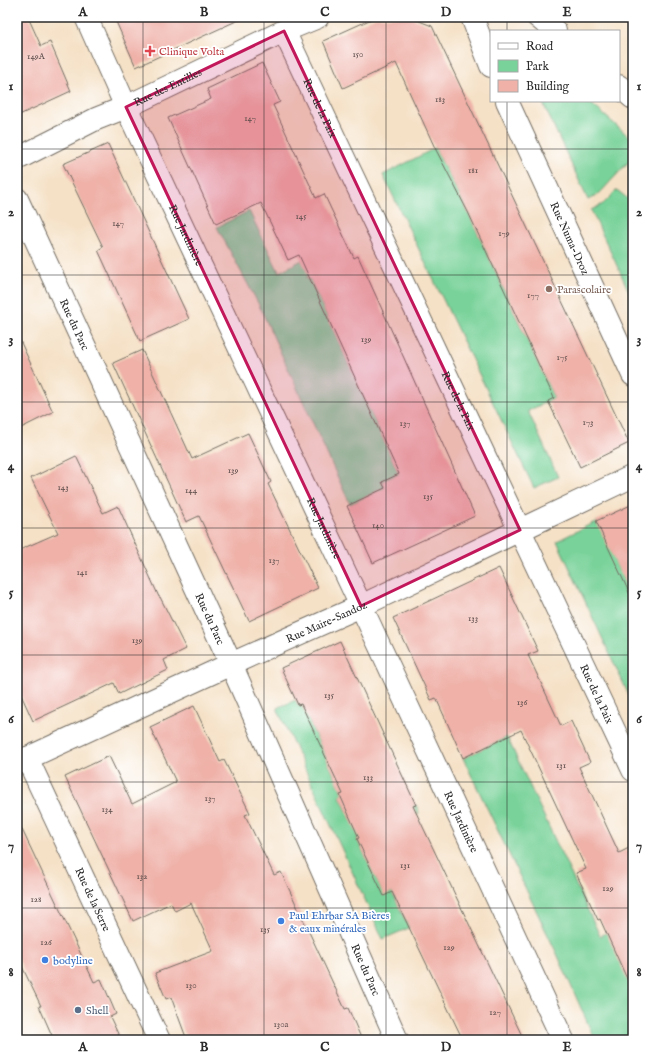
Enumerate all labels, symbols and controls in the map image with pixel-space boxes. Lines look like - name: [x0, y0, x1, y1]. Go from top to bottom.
- text: A: [78, 4, 89, 21]
- text: B: [200, 4, 209, 21]
- text: C: [320, 4, 330, 21]
- text: D: [441, 4, 452, 21]
- text: E: [562, 4, 572, 21]
- legend: [490, 30, 620, 102]
- text: Road: [526, 39, 554, 54]
- marker: Clinique Volta: [144, 45, 156, 57]
- place label: Clinique Volta: [159, 45, 224, 59]
- house number: 150: [353, 49, 364, 60]
- house number: 149A: [27, 51, 46, 62]
- text: Park: [526, 59, 549, 74]
- street label: Rue des Entilles: [132, 66, 204, 110]
- street label: Rue de la Paix: [299, 76, 340, 141]
- text: 1: [9, 78, 14, 95]
- text: 1: [637, 78, 642, 95]
- text: Building: [526, 79, 570, 94]
- house number: 183: [435, 94, 445, 105]
- house number: 147: [244, 113, 256, 124]
- house number: 181: [468, 165, 478, 176]
- street label: Rue Numa-Droz: [546, 200, 592, 277]
- street label: Rue Jardinière: [165, 202, 206, 268]
- text: 2: [8, 204, 14, 221]
- text: 2: [636, 204, 642, 221]
- house number: 145: [296, 211, 307, 222]
- house number: 147: [112, 218, 124, 229]
- house number: 179: [498, 228, 510, 239]
- place label: Parascolaire: [557, 283, 611, 297]
- marker: Parascolaire: [544, 284, 554, 294]
- house number: 177: [527, 290, 539, 301]
- street label: Rue du Parc: [56, 297, 92, 353]
- text: 3: [9, 331, 14, 348]
- text: 3: [637, 331, 642, 348]
- house number: 139: [361, 334, 371, 345]
- house number: 175: [557, 352, 568, 363]
- street label: Rue de la Paix: [438, 369, 478, 434]
- house number: 173: [583, 417, 593, 428]
- house number: 137: [400, 418, 410, 429]
- text: 4: [8, 458, 15, 475]
- text: 4: [636, 458, 643, 475]
- house number: 139: [228, 465, 238, 476]
- house number: 143: [57, 482, 69, 493]
- house number: 144: [185, 485, 198, 496]
- house number: 135: [423, 491, 434, 502]
- street label: Rue Jardinière: [303, 496, 344, 562]
- house number: 140: [372, 520, 384, 531]
- house number: 137: [269, 555, 279, 566]
- house number: 141: [76, 567, 88, 578]
- text: 5: [9, 584, 14, 601]
- text: 5: [637, 584, 642, 601]
- street label: Rue du Parc: [191, 591, 227, 647]
- street label: Rue Maire-Sandoz: [284, 598, 369, 647]
- house number: 133: [468, 613, 478, 624]
- house number: 139: [132, 635, 142, 646]
- street label: Rue de la Paix: [576, 662, 616, 727]
- house number: 135: [324, 690, 335, 701]
- house number: 136: [517, 697, 527, 708]
- text: 6: [8, 711, 14, 728]
- text: 6: [636, 711, 642, 728]
- house number: 131: [556, 760, 566, 771]
- house number: 133: [363, 772, 373, 783]
- street label: Rue Jardinière: [440, 789, 481, 855]
- house number: 137: [205, 793, 215, 804]
- house number: 134: [101, 804, 113, 815]
- text: 7: [8, 838, 14, 855]
- text: 7: [636, 838, 642, 855]
- house number: 131: [400, 860, 410, 871]
- street label: Rue de la Serre: [71, 866, 113, 934]
- house number: 132: [137, 871, 147, 882]
- house number: 129: [602, 883, 614, 894]
- house number: 128: [30, 894, 42, 905]
- place label: Paul Ehrbar SA Bières & eaux minérales: [289, 909, 390, 936]
- marker: Paul Ehrbar SA Bières & eaux minérales: [276, 916, 286, 926]
- house number: 135: [260, 924, 271, 935]
- house number: 126: [40, 937, 52, 948]
- street label: Rue du Parc: [347, 942, 383, 998]
- house number: 129: [443, 942, 455, 953]
- place label: bodyline: [53, 954, 93, 968]
- marker: bodyline: [40, 955, 50, 965]
- text: 8: [8, 964, 14, 981]
- text: 8: [636, 964, 642, 981]
- house number: 130: [185, 980, 197, 991]
- place label: Shell: [86, 1004, 109, 1018]
- marker: Shell: [73, 1005, 83, 1015]
- house number: 127: [489, 1007, 501, 1018]
- house number: 130a: [273, 1019, 289, 1030]
- text: A: [78, 1039, 89, 1056]
- text: B: [200, 1039, 209, 1056]
- text: C: [320, 1039, 330, 1056]
- text: D: [441, 1039, 452, 1056]
- text: E: [562, 1039, 572, 1056]

